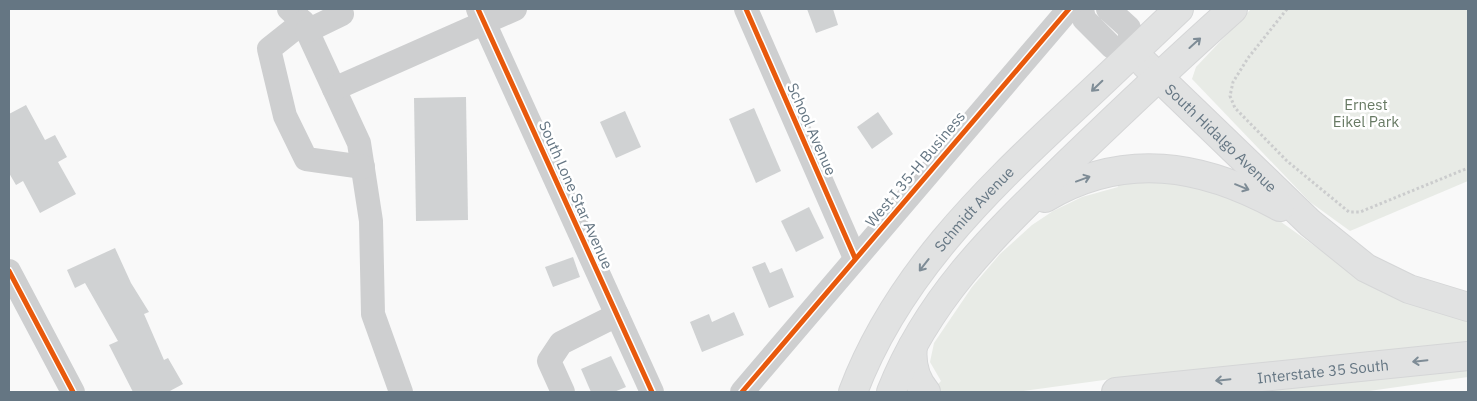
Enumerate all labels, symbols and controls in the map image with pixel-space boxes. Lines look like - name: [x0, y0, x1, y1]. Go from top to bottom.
- one-way arrow: [1188, 38, 1201, 49]
- street label: South Hidalgo Avenue: [1161, 79, 1281, 196]
- street label: School Avenue: [783, 80, 841, 178]
- one-way arrow: [1091, 80, 1104, 92]
- park label: Ernest Eikel Park: [1333, 95, 1399, 131]
- street label: West I 35-H Business: [861, 107, 969, 231]
- street label: South Lone Star Avenue: [535, 118, 617, 272]
- street label: Schmidt Avenue: [930, 162, 1017, 255]
- one-way arrow: [1075, 174, 1090, 183]
- one-way arrow: [1234, 183, 1249, 192]
- one-way arrow: [918, 259, 929, 272]
- street label: Interstate 35 South: [1256, 355, 1390, 387]
- one-way arrow: [1412, 356, 1428, 366]
- one-way arrow: [1215, 376, 1231, 385]

